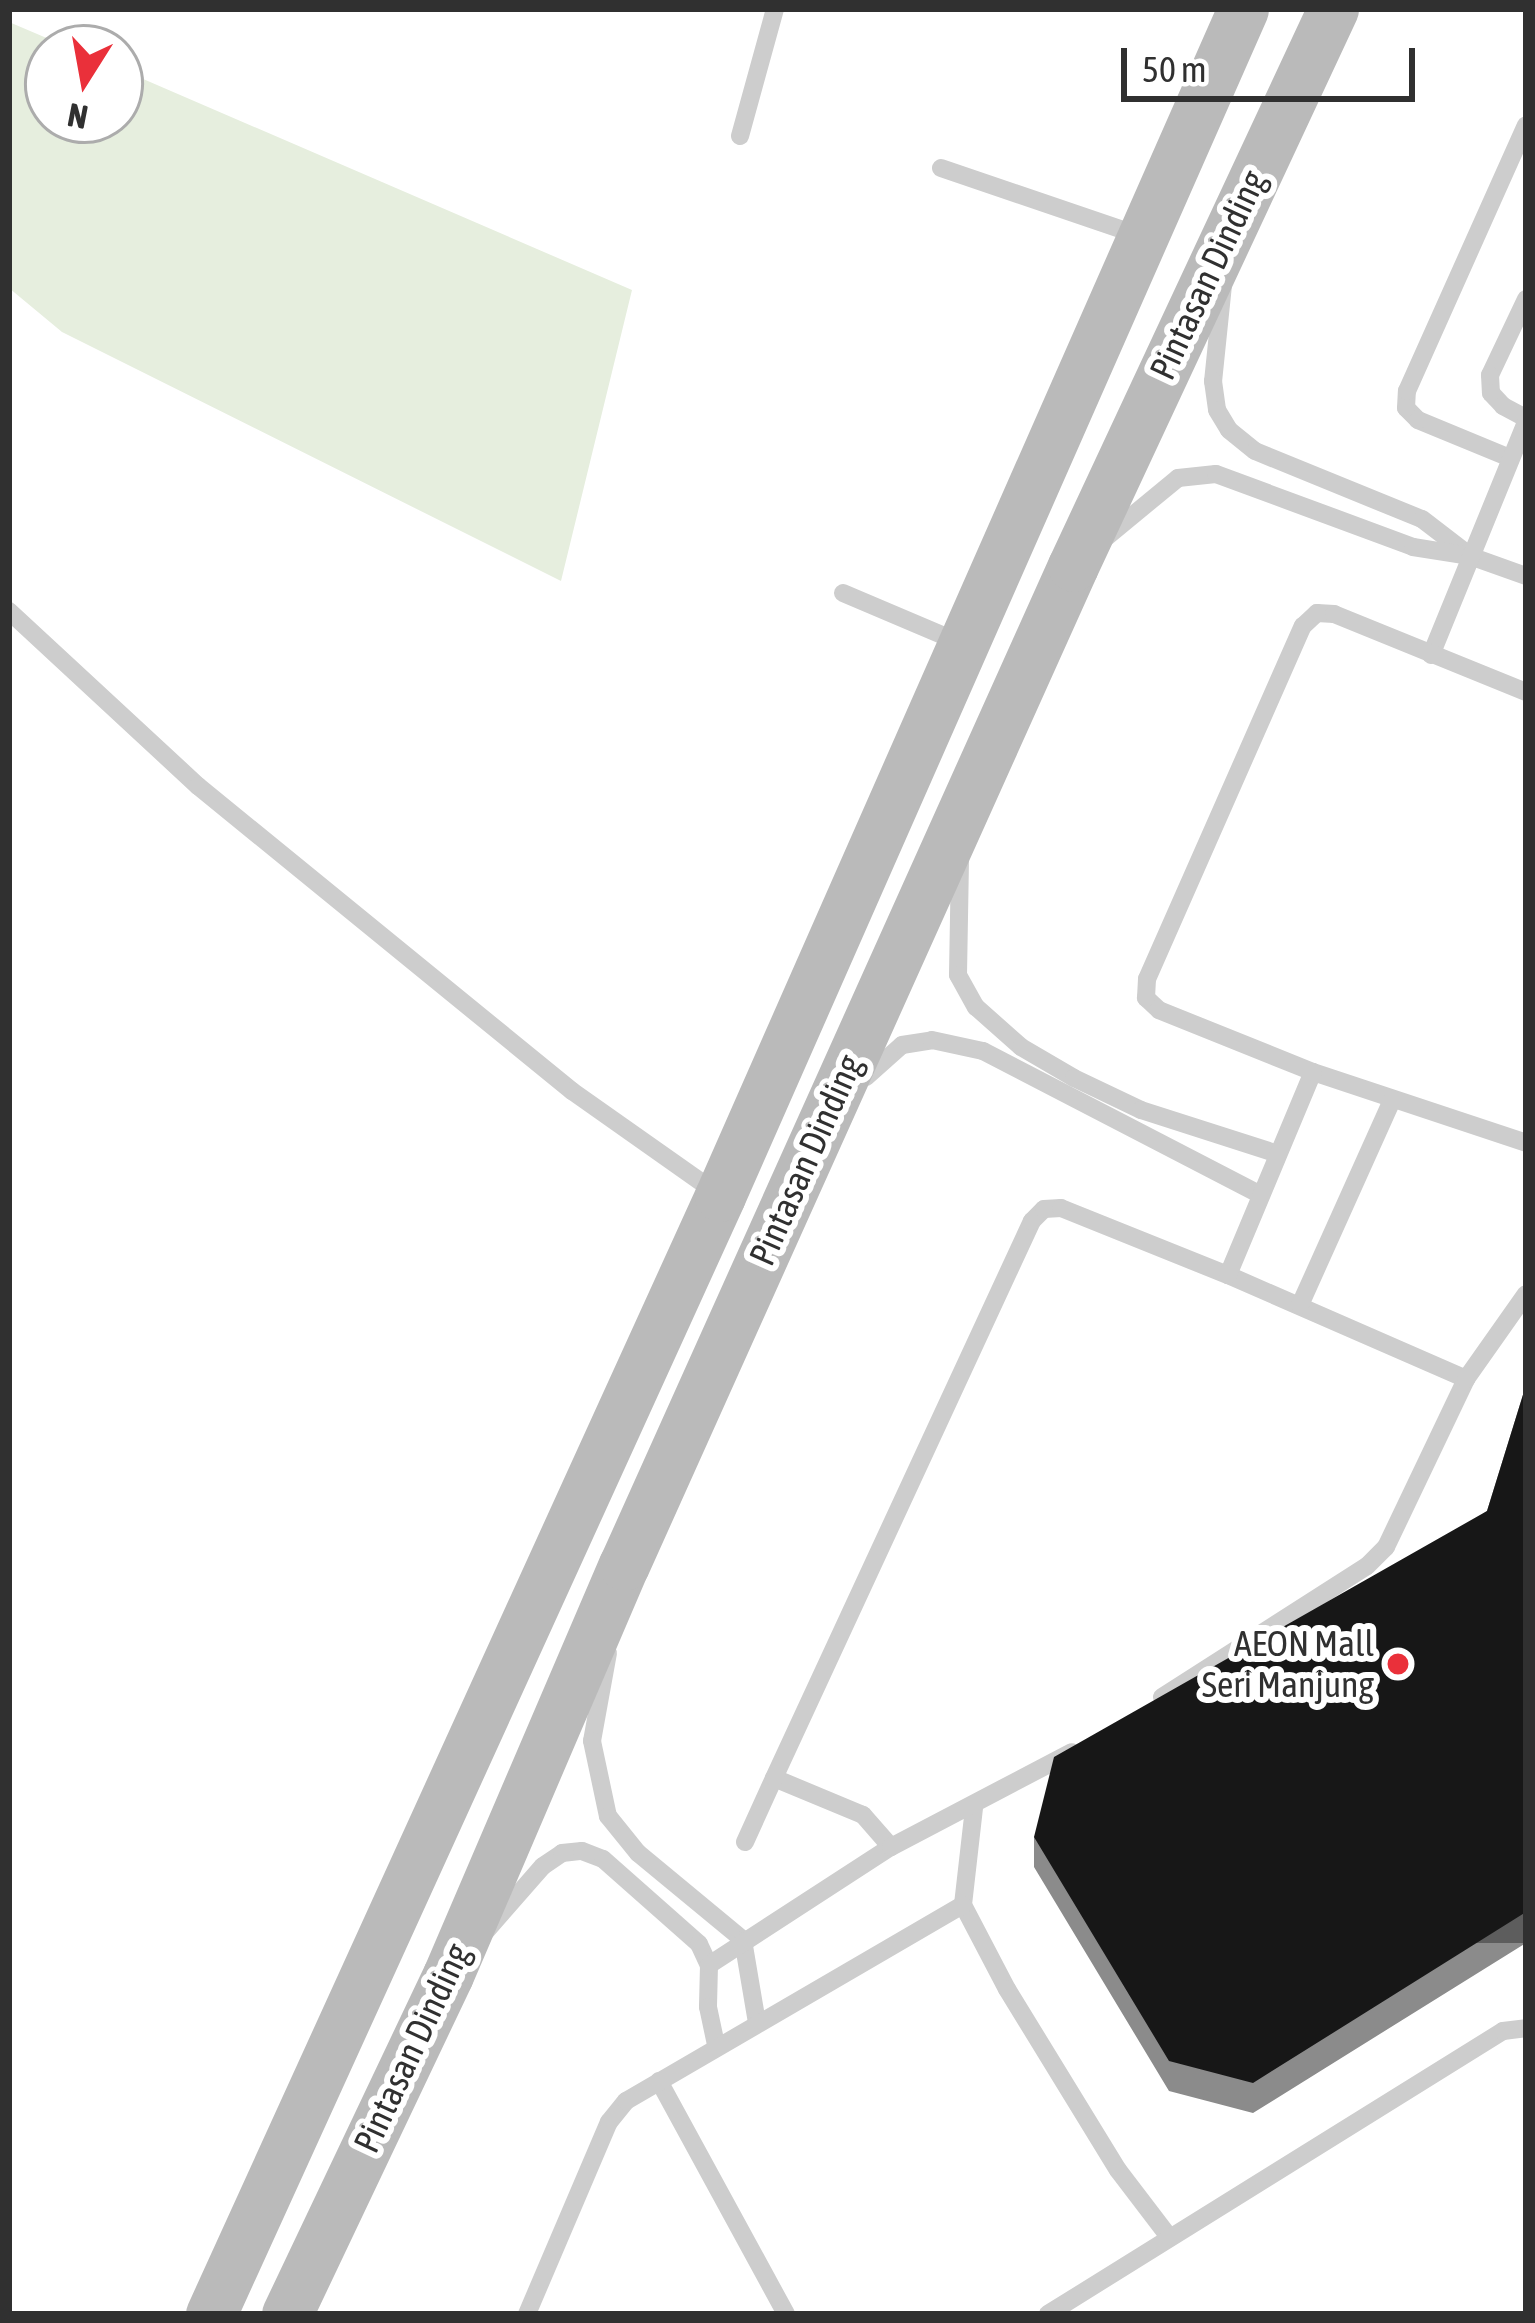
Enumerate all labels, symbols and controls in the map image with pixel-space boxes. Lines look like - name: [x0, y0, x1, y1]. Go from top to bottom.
- north arrow: [24, 24, 144, 144]
- scale bar: [1127, 24, 1421, 98]
- text: 50 m: [1142, 48, 1207, 90]
- text: N: [65, 96, 91, 137]
- street label: Pintasan Dinding: [1141, 164, 1275, 386]
- street label: Pintasan Dinding: [740, 1048, 872, 1272]
- place label: AEON Mall Seri Manjung: [1202, 1621, 1374, 1706]
- marker: AEON Mall Seri Manjung: [1385, 1651, 1411, 1677]
- street label: Pintasan Dinding: [345, 1937, 479, 2159]

